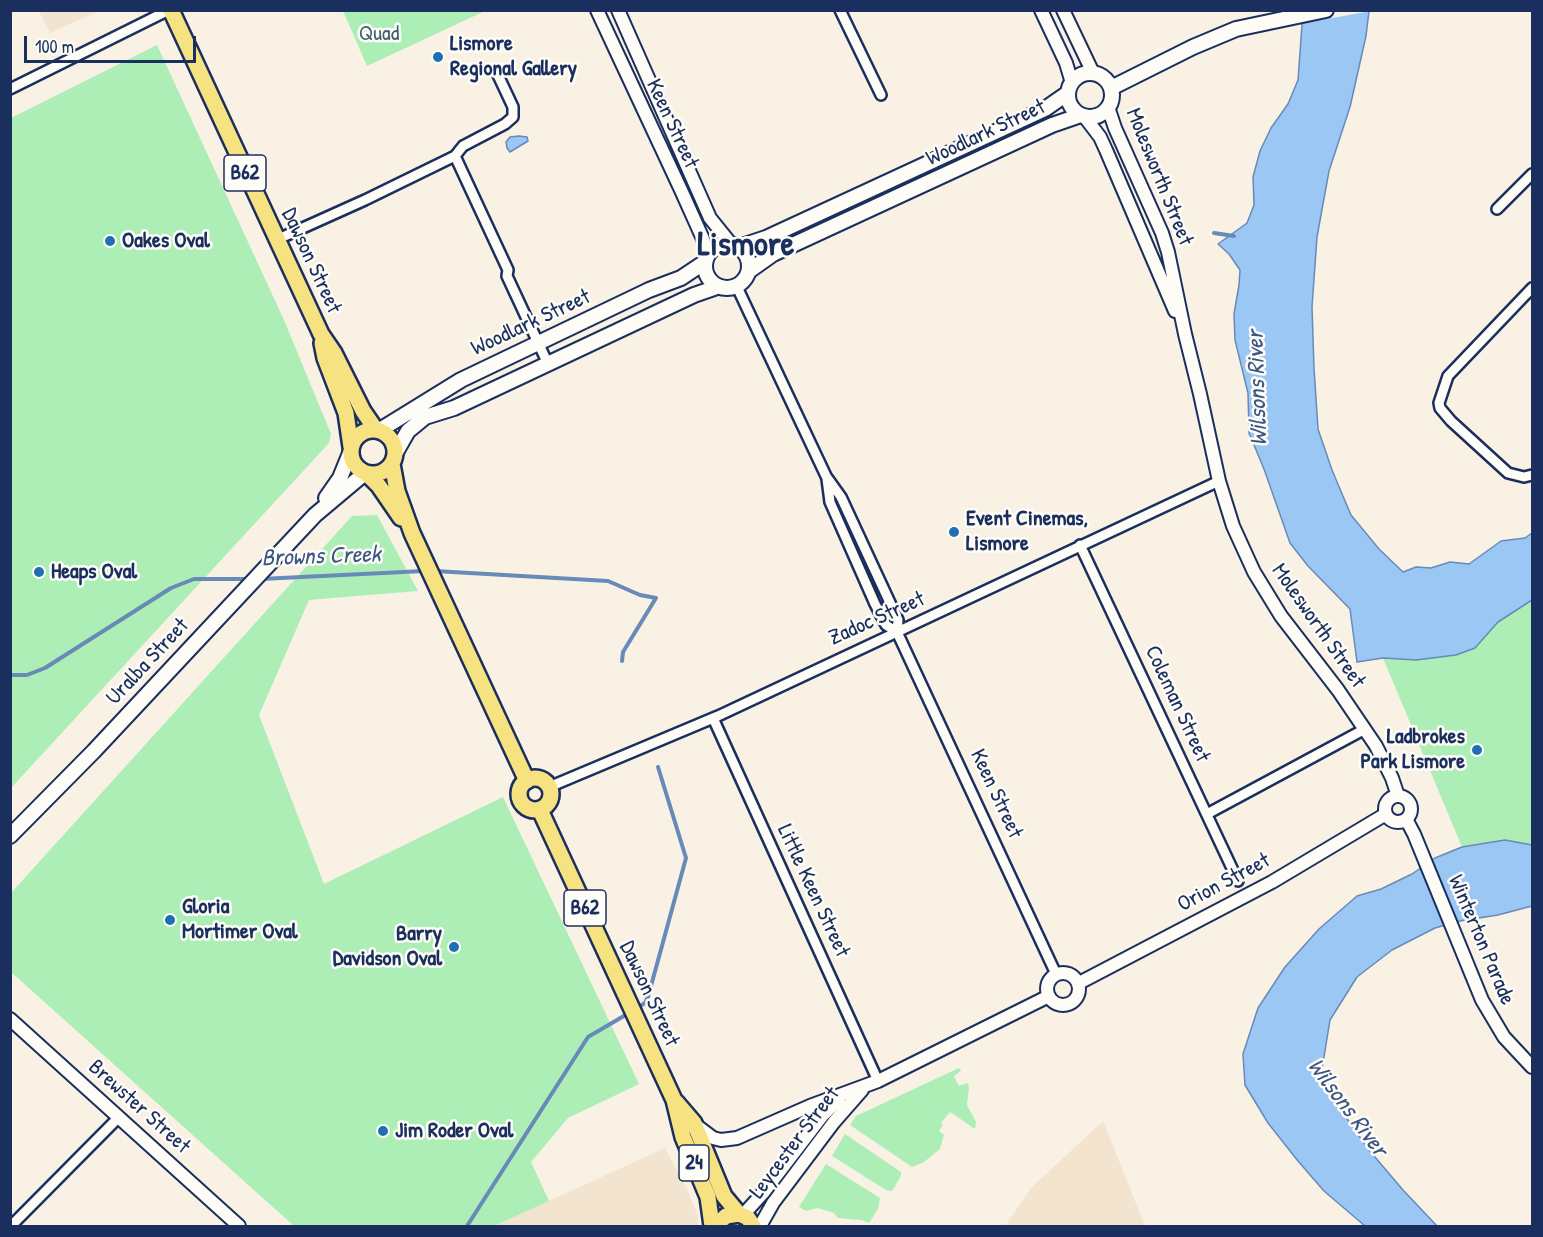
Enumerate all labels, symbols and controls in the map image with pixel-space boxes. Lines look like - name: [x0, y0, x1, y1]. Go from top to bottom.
- park label: Quad: [359, 21, 399, 47]
- scale bar: [27, 24, 200, 62]
- place label: Lismore Regional Gallery: [450, 31, 577, 82]
- text: 100 m: [35, 34, 74, 59]
- marker: Lismore Regional Gallery: [431, 50, 445, 64]
- street label: Keen Street: [640, 75, 704, 173]
- street label: Woodlark Street: [922, 94, 1050, 172]
- street label: Molesworth Street: [1119, 105, 1199, 249]
- road number: B62: [224, 155, 266, 191]
- street label: Dawson Street: [275, 204, 347, 318]
- district label: Lismore: [698, 226, 794, 266]
- place label: Oakes Oval: [122, 228, 210, 254]
- marker: Oakes Oval: [103, 234, 117, 248]
- street label: Woodlark Street: [467, 284, 595, 362]
- water label: Wilsons River: [1242, 330, 1274, 446]
- place label: Event Cinemas, Lismore: [966, 506, 1088, 558]
- marker: Event Cinemas, Lismore: [947, 525, 961, 539]
- water label: Browns Creek: [261, 541, 381, 573]
- place label: Heaps Oval: [51, 559, 137, 585]
- street label: Molesworth Street: [1265, 559, 1371, 693]
- marker: Heaps Oval: [32, 565, 46, 579]
- street label: Zadoc Street: [825, 586, 929, 652]
- street label: Uralba Street: [101, 613, 195, 711]
- street label: Coleman Street: [1139, 642, 1215, 766]
- place label: Ladbrokes Park Lismore: [1361, 724, 1465, 776]
- marker: Ladbrokes Park Lismore: [1470, 743, 1484, 757]
- street label: Keen Street: [964, 745, 1028, 843]
- street label: Little Keen Street: [771, 821, 855, 961]
- street label: Orion Street: [1173, 848, 1275, 918]
- street label: Winterton Parade: [1442, 871, 1520, 1009]
- road number: B62: [564, 890, 606, 926]
- place label: Gloria Mortimer Oval: [182, 894, 298, 945]
- marker: Gloria Mortimer Oval: [163, 913, 177, 927]
- place label: Barry Davidson Oval: [333, 921, 442, 972]
- street label: Dawson Street: [613, 937, 685, 1051]
- marker: Barry Davidson Oval: [447, 940, 461, 954]
- water label: Wilsons River: [1301, 1053, 1393, 1163]
- street label: Brewster Street: [83, 1054, 195, 1160]
- street label: Leycester Street: [744, 1082, 846, 1204]
- place label: Jim Roder Oval: [395, 1118, 513, 1144]
- marker: Jim Roder Oval: [376, 1124, 390, 1138]
- road number: 24: [679, 1145, 709, 1181]

